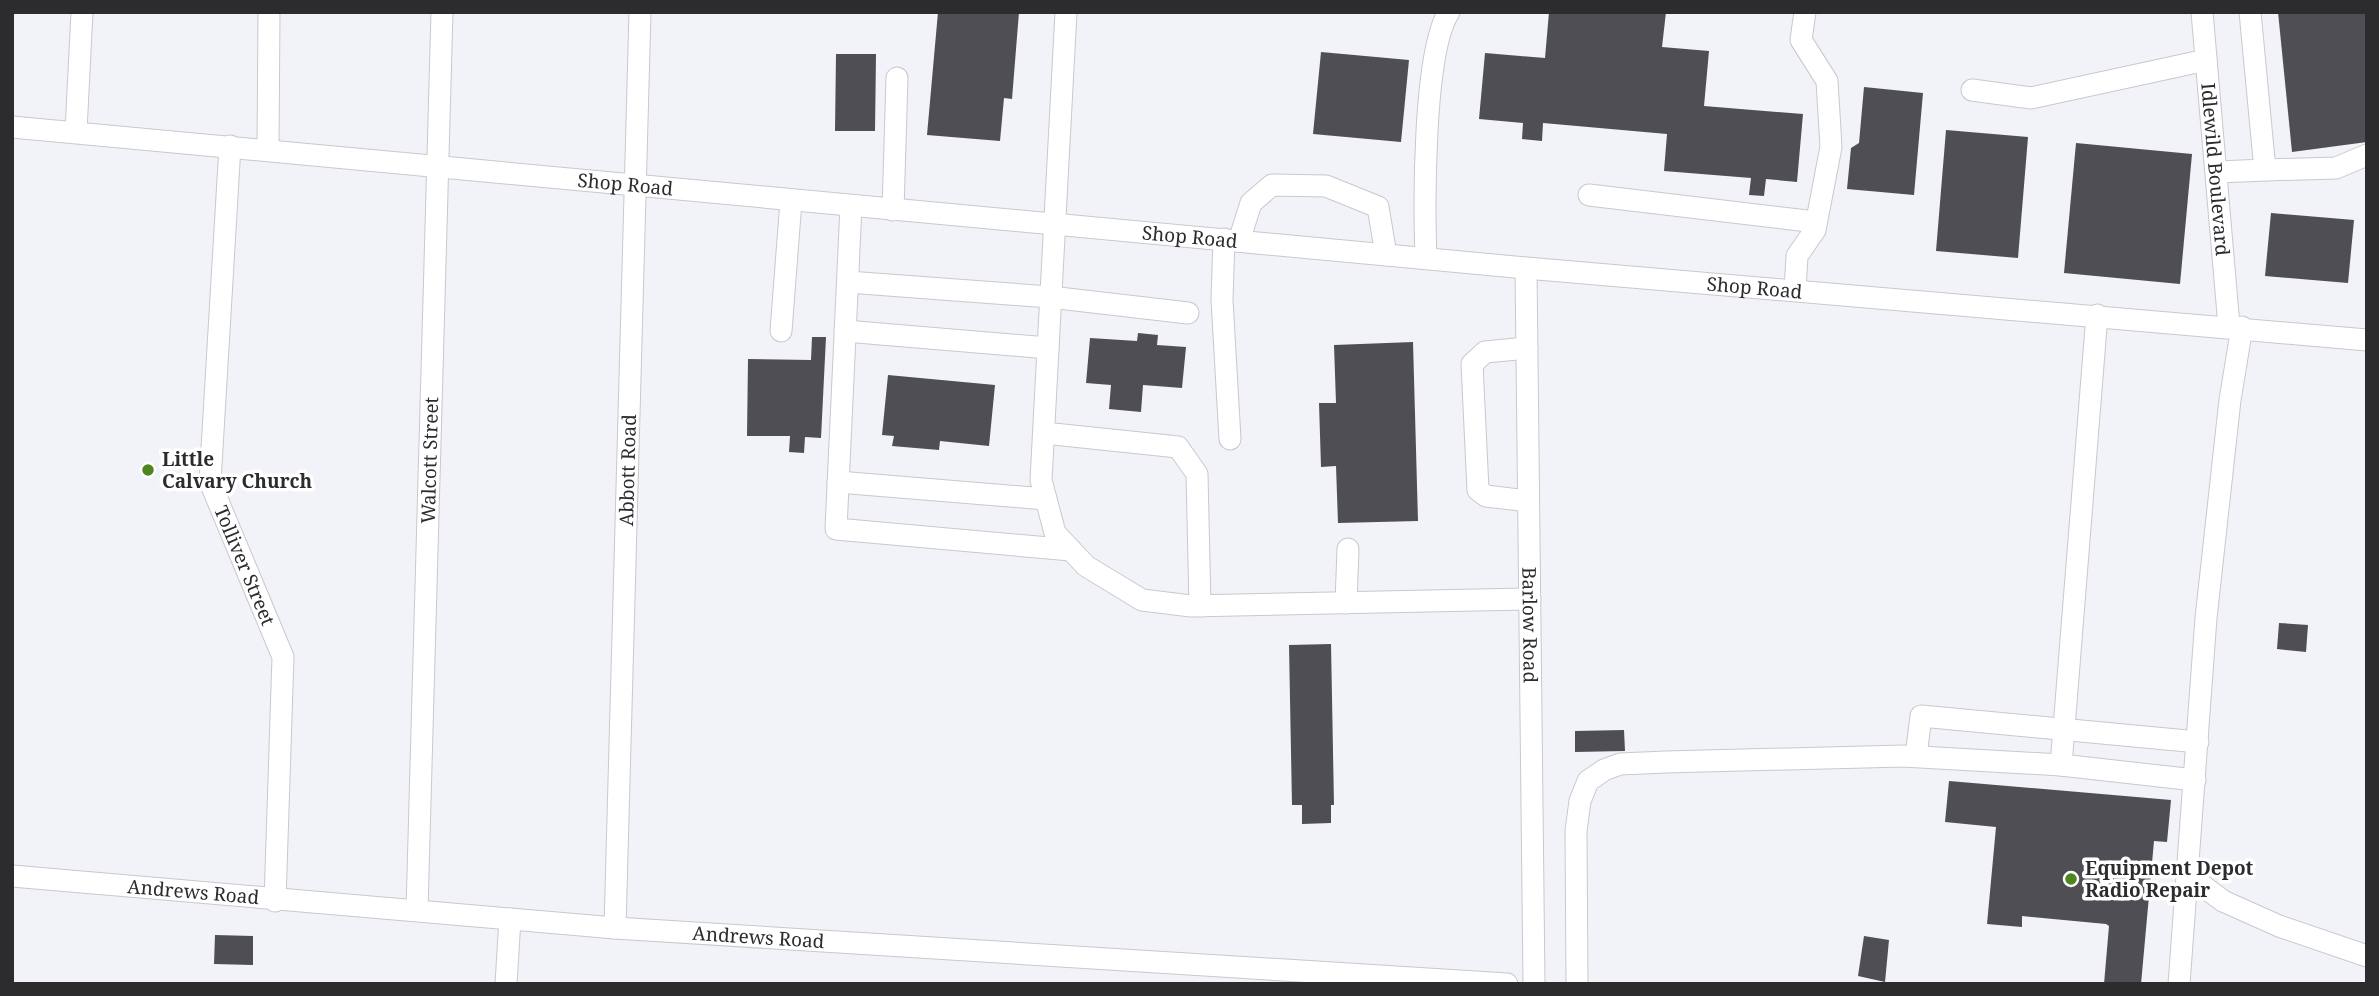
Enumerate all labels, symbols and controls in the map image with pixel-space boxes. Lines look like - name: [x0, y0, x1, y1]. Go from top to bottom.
- street label: Idlewild Boulevard: [2195, 82, 2236, 257]
- street label: Shop Road: [576, 167, 675, 202]
- street label: Shop Road: [1141, 219, 1239, 254]
- street label: Shop Road: [1706, 271, 1804, 305]
- street label: Walcott Street: [415, 396, 444, 524]
- street label: Abbott Road: [613, 414, 642, 526]
- place label: Little Calvary Church: [162, 446, 313, 494]
- marker: Little Calvary Church: [140, 462, 156, 478]
- street label: Tolliver Street: [208, 502, 281, 630]
- street label: Barlow Road: [1516, 567, 1544, 684]
- place label: Equipment Depot Radio Repair: [2085, 855, 2254, 903]
- marker: Equipment Depot Radio Repair: [2063, 871, 2079, 887]
- street label: Andrews Road: [126, 873, 261, 910]
- street label: Andrews Road: [692, 920, 826, 954]

